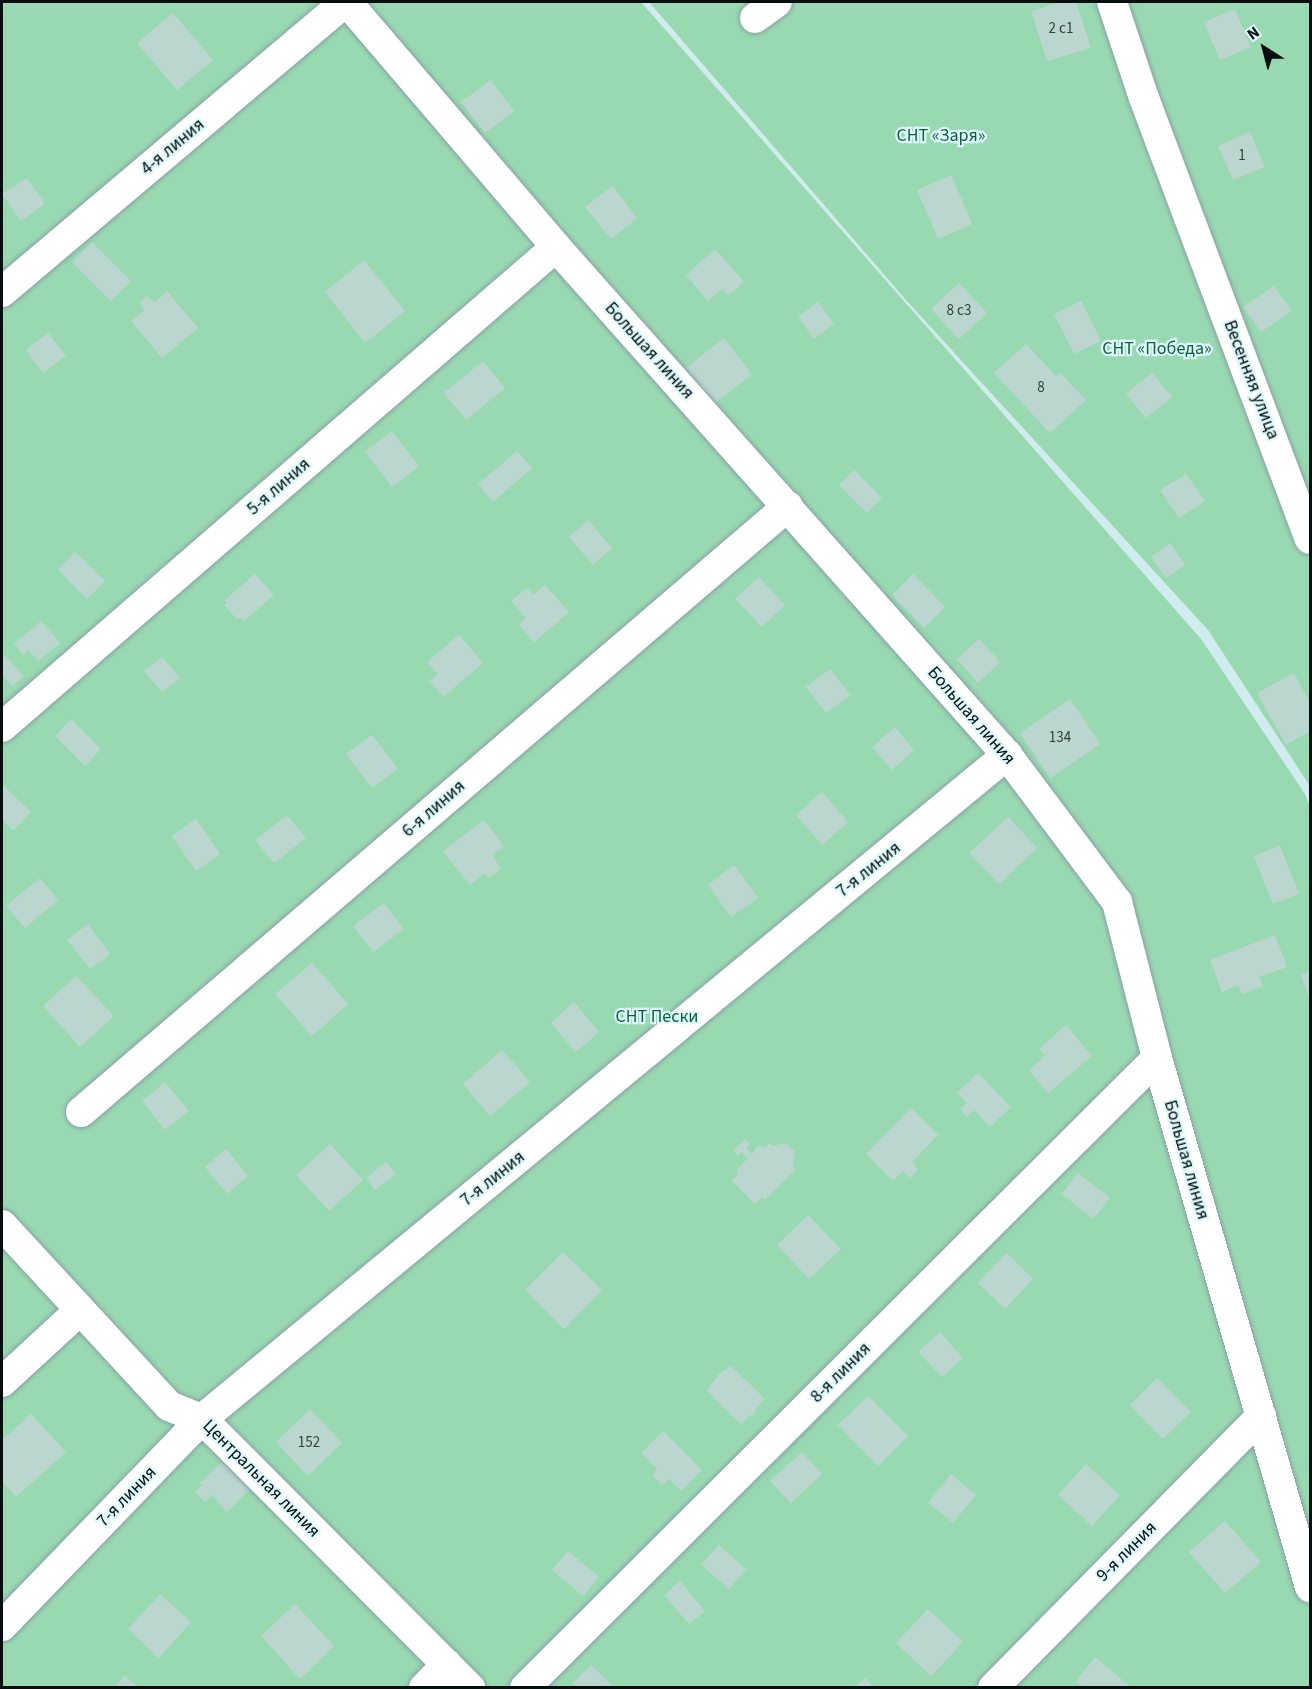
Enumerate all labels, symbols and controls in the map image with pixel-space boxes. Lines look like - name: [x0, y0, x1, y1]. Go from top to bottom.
- north arrow: [1234, 18, 1294, 78]
- house number: 2 с1: [1049, 20, 1073, 38]
- text: N: [1243, 21, 1264, 45]
- street label: 4-я линия: [137, 114, 209, 180]
- park label: СНТ «Заря»: [897, 125, 985, 147]
- house number: 1: [1238, 147, 1246, 165]
- street label: Большая линия: [600, 298, 698, 404]
- house number: 8 с3: [947, 302, 971, 320]
- street label: Весенняя улица: [1218, 317, 1284, 443]
- park label: СНТ «Победа»: [1102, 338, 1212, 360]
- house number: 8: [1037, 379, 1045, 397]
- street label: 5-я линия: [243, 454, 315, 520]
- street label: Большая линия: [922, 662, 1020, 770]
- house number: 134: [1049, 729, 1071, 747]
- street label: 6-я линия: [398, 776, 470, 842]
- street label: 7-я линия: [832, 838, 906, 902]
- park label: СНТ Пески: [615, 1006, 699, 1028]
- street label: Большая линия: [1159, 1098, 1213, 1222]
- street label: 7-я линия: [456, 1147, 530, 1211]
- street label: 8-я линия: [806, 1338, 876, 1408]
- street label: Центральная линия: [198, 1416, 324, 1542]
- house number: 152: [298, 1434, 320, 1452]
- street label: 7-я линия: [93, 1462, 161, 1532]
- street label: 9-я линия: [1092, 1517, 1162, 1587]

